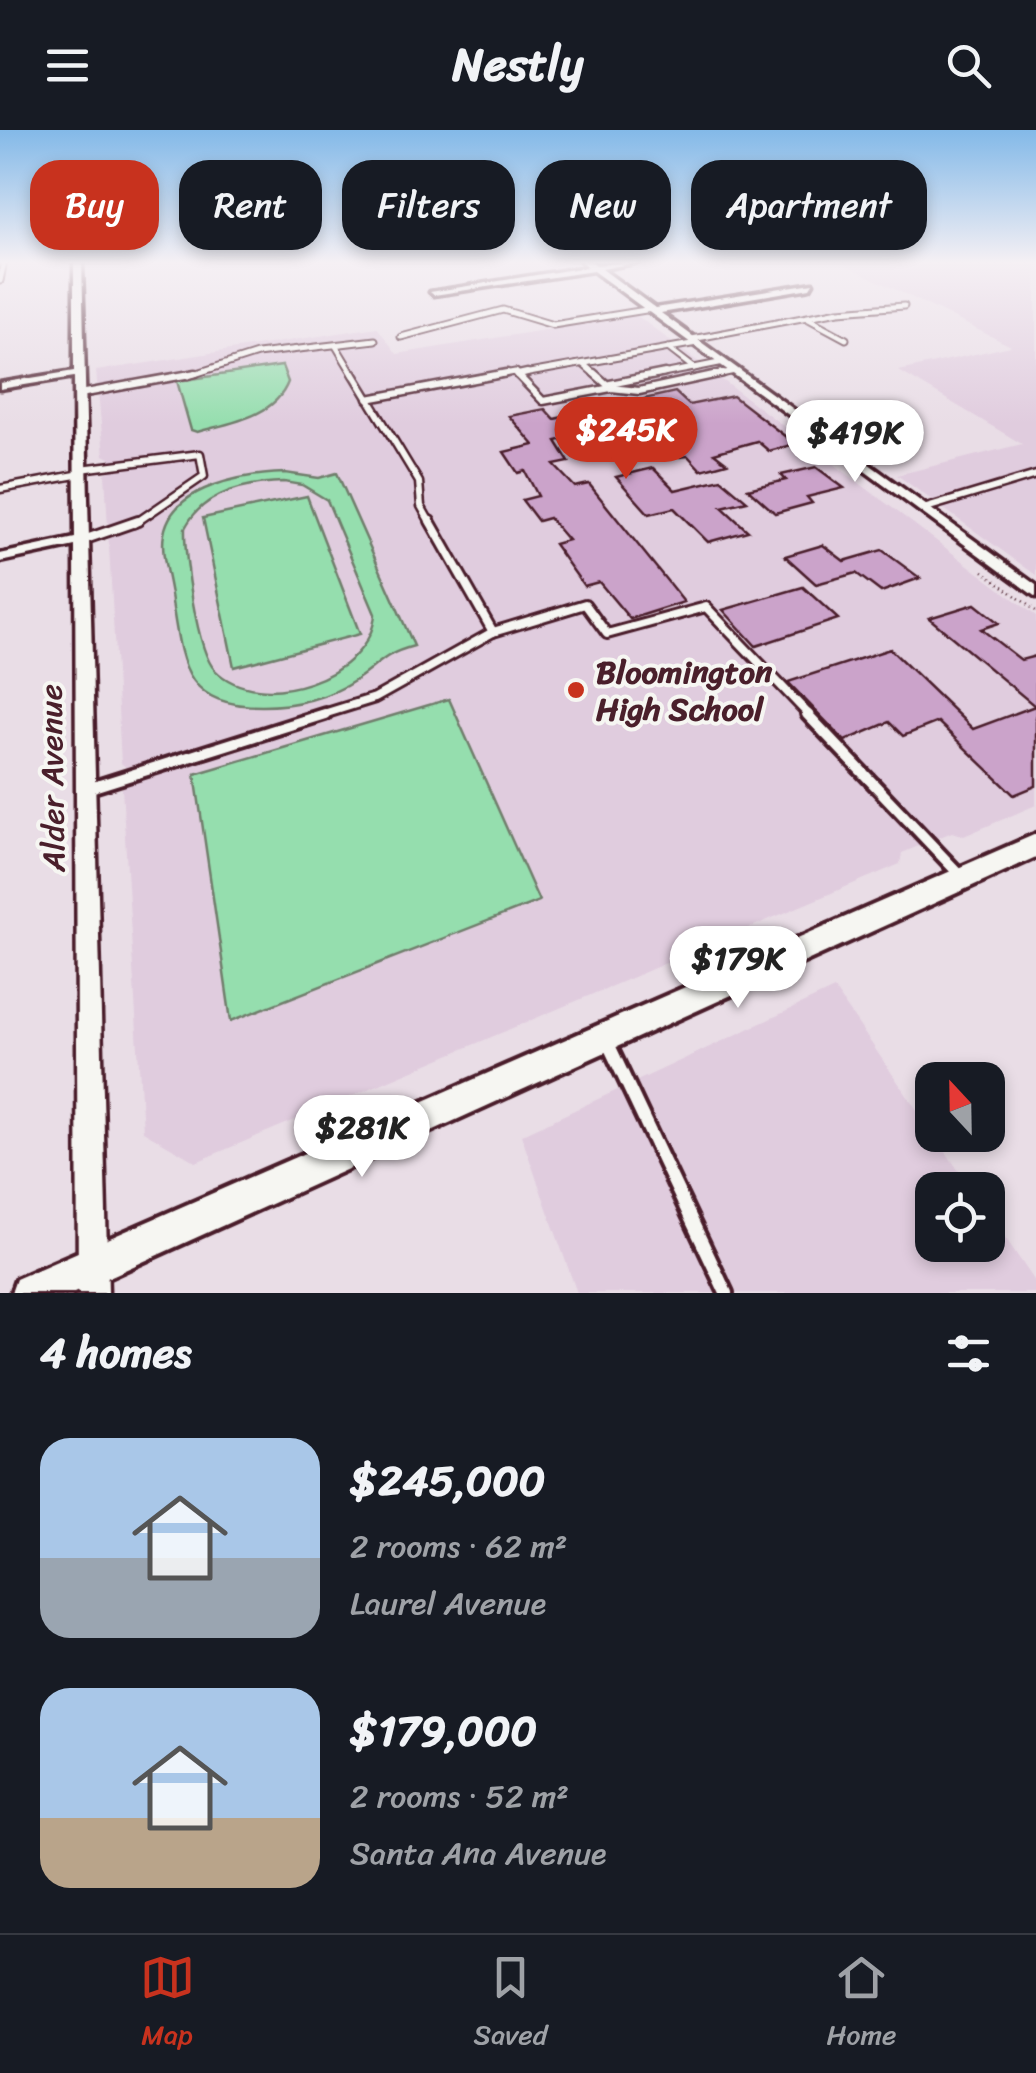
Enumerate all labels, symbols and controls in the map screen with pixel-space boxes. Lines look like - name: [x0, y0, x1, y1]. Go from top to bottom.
- text: Nestly: [453, 25, 583, 105]
- icon: menu: [40, 38, 95, 93]
- icon: search: [941, 38, 996, 93]
- chip: Buy: [30, 160, 159, 250]
- chip: Rent: [179, 160, 322, 250]
- chip: Filters: [342, 160, 515, 250]
- chip: New: [535, 160, 671, 250]
- chip: Apartment: [691, 160, 927, 250]
- pin: $245K: [556, 397, 696, 482]
- pin: $419K: [785, 400, 925, 485]
- text: $245K: [576, 401, 676, 458]
- text: $419K: [808, 404, 902, 461]
- place label: Bloomington High School: [596, 644, 773, 738]
- marker: Bloomington High School: [565, 679, 587, 701]
- street label: Alder Avenue: [22, 684, 83, 873]
- pin: $179K: [668, 926, 808, 1011]
- text: $179K: [692, 930, 784, 987]
- north arrow: [915, 1062, 1005, 1152]
- map controls: [915, 1062, 1005, 1262]
- pin: $281K: [292, 1095, 432, 1180]
- text: $281K: [316, 1099, 408, 1156]
- button: locate: [915, 1172, 1005, 1262]
- text: 4 homes: [40, 1316, 192, 1390]
- icon: filters: [941, 1326, 996, 1381]
- text: $245,000: [350, 1444, 545, 1518]
- icon: home: [120, 1478, 240, 1598]
- text: 2 rooms · 62 m²: [350, 1518, 567, 1575]
- text: Laurel Avenue: [350, 1575, 546, 1632]
- text: $179,000: [350, 1694, 537, 1768]
- icon: home: [120, 1728, 240, 1848]
- text: 2 rooms · 52 m²: [350, 1768, 569, 1825]
- text: Santa Ana Avenue: [350, 1825, 606, 1882]
- tab: Map: [140, 1950, 195, 2059]
- tab: Saved: [474, 1950, 547, 2059]
- tab: Home: [827, 1950, 896, 2059]

